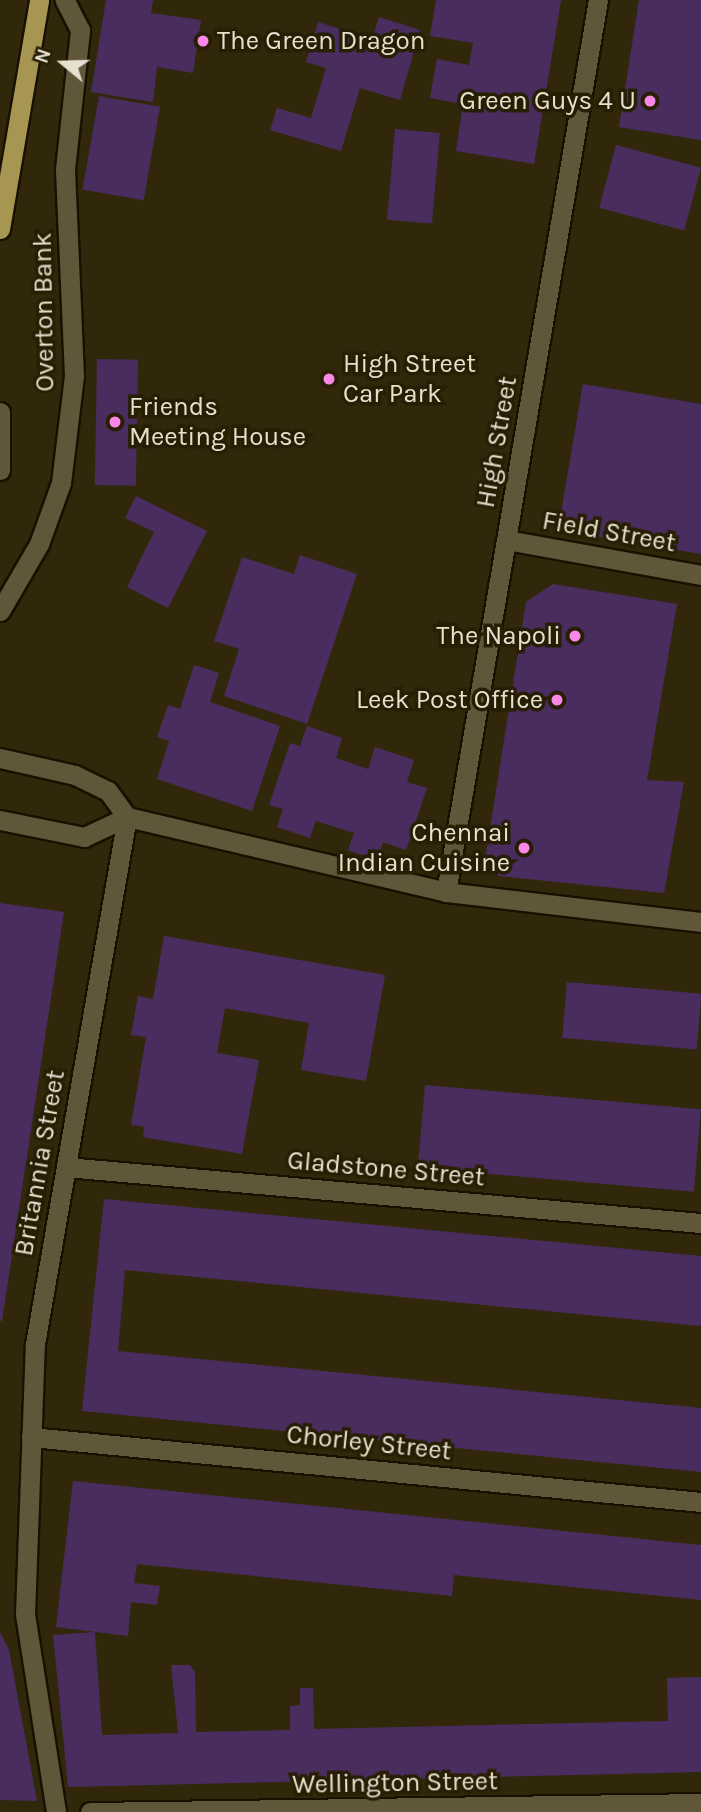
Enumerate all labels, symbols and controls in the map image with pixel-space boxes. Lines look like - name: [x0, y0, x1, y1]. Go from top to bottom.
- place label: The Green Dragon: [217, 25, 425, 57]
- north arrow: [28, 28, 98, 98]
- marker: The Green Dragon: [195, 33, 211, 49]
- text: N: [31, 46, 56, 66]
- place label: Green Guys 4 U: [459, 85, 636, 117]
- marker: Green Guys 4 U: [642, 93, 658, 109]
- street label: Overton Bank: [27, 232, 61, 392]
- place label: High Street Car Park: [343, 348, 476, 410]
- marker: High Street Car Park: [321, 371, 337, 387]
- street label: High Street: [470, 374, 524, 510]
- place label: Friends Meeting House: [129, 391, 306, 452]
- marker: Friends Meeting House: [107, 414, 123, 430]
- street label: Field Street: [540, 505, 678, 559]
- place label: The Napoli: [436, 620, 561, 652]
- marker: The Napoli: [567, 628, 583, 644]
- place label: Leek Post Office: [356, 684, 543, 716]
- marker: Leek Post Office: [549, 692, 565, 708]
- place label: Chennai Indian Cuisine: [338, 817, 510, 878]
- marker: Chennai Indian Cuisine: [516, 840, 532, 856]
- street label: Britannia Street: [8, 1068, 72, 1258]
- street label: Gladstone Street: [286, 1145, 486, 1193]
- street label: Chorley Street: [285, 1419, 453, 1467]
- street label: Wellington Street: [292, 1766, 498, 1800]

